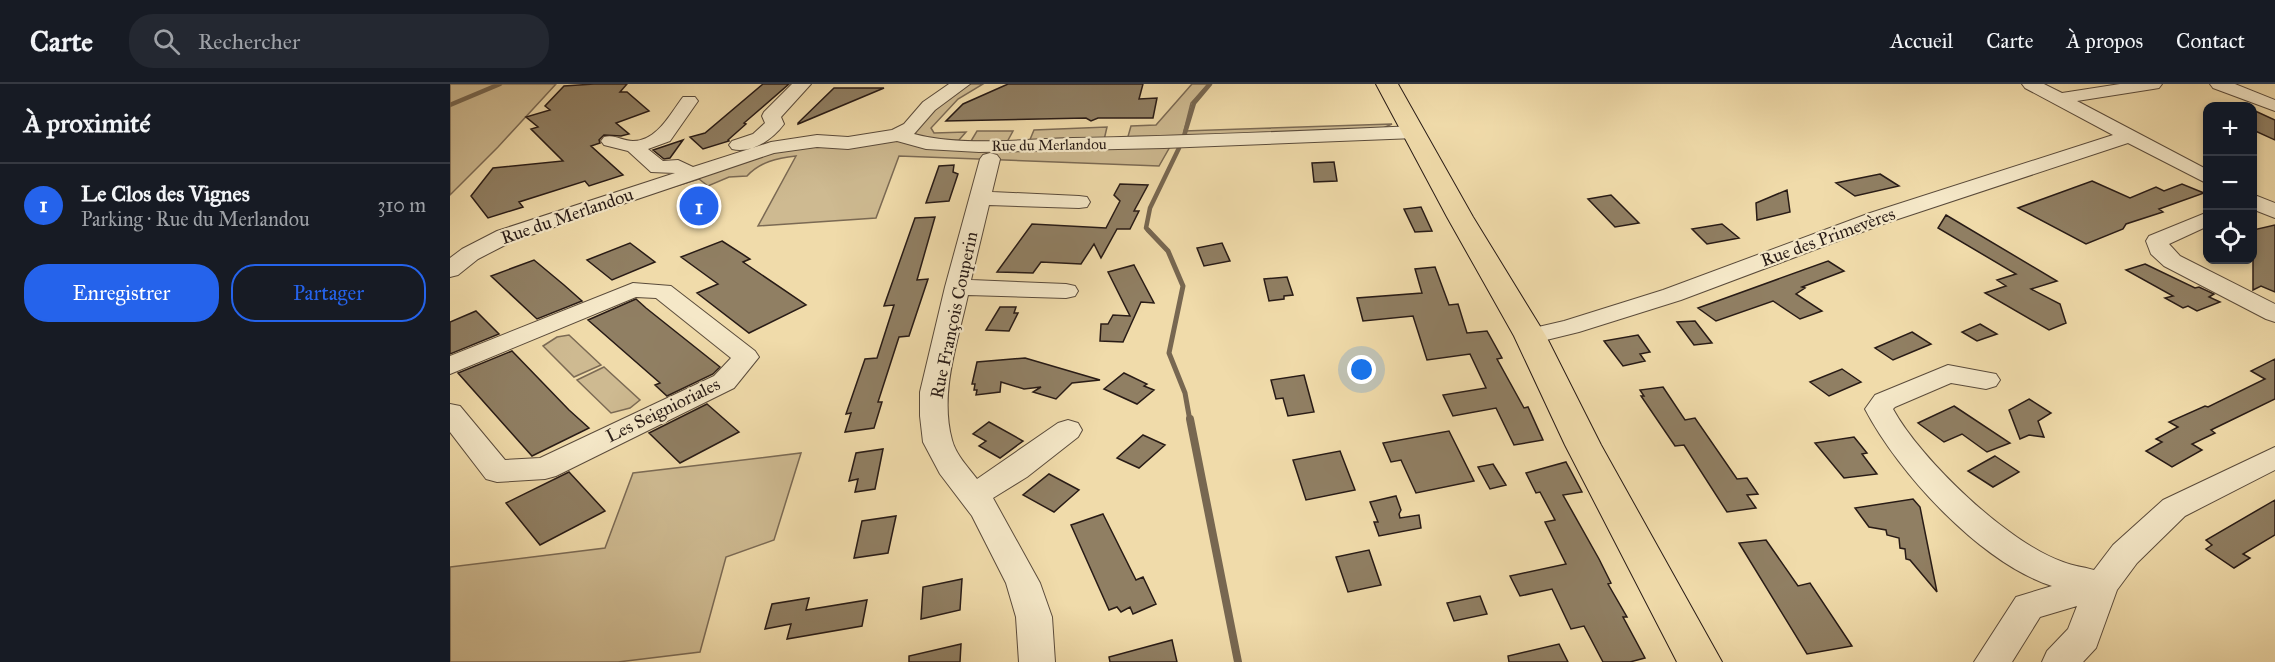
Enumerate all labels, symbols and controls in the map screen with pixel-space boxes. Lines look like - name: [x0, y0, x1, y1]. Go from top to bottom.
- search box: [129, 14, 549, 68]
- text: Carte: [30, 24, 93, 59]
- icon: search: [150, 25, 183, 58]
- text: Rechercher: [198, 28, 300, 55]
- text: Accueil: [1890, 28, 1953, 54]
- text: Carte: [1986, 28, 2034, 54]
- text: À propos: [2067, 28, 2143, 54]
- text: Contact: [2176, 28, 2245, 54]
- map controls: [2203, 102, 2257, 264]
- button: +: [2203, 102, 2257, 156]
- text: À proximité: [24, 107, 150, 139]
- street label: Rue du Merlandou: [991, 135, 1107, 155]
- button: −: [2203, 156, 2257, 210]
- text: Le Clos des Vignes: [81, 180, 250, 207]
- street label: Rue du Merlandou: [498, 183, 636, 249]
- pin: 1: [680, 184, 718, 228]
- text: 1: [40, 193, 47, 217]
- text: 310 m: [377, 193, 426, 217]
- street label: Rue des Primevères: [1758, 202, 1898, 272]
- text: Parking · Rue du Merlandou: [81, 207, 310, 231]
- button: locate: [2203, 210, 2257, 264]
- street label: Rue François Couperin: [926, 229, 982, 400]
- button: Enregistrer: [24, 264, 219, 322]
- button: Partager: [231, 264, 426, 322]
- your location: [1347, 355, 1376, 384]
- street label: Les Seignioriales: [602, 373, 724, 448]

